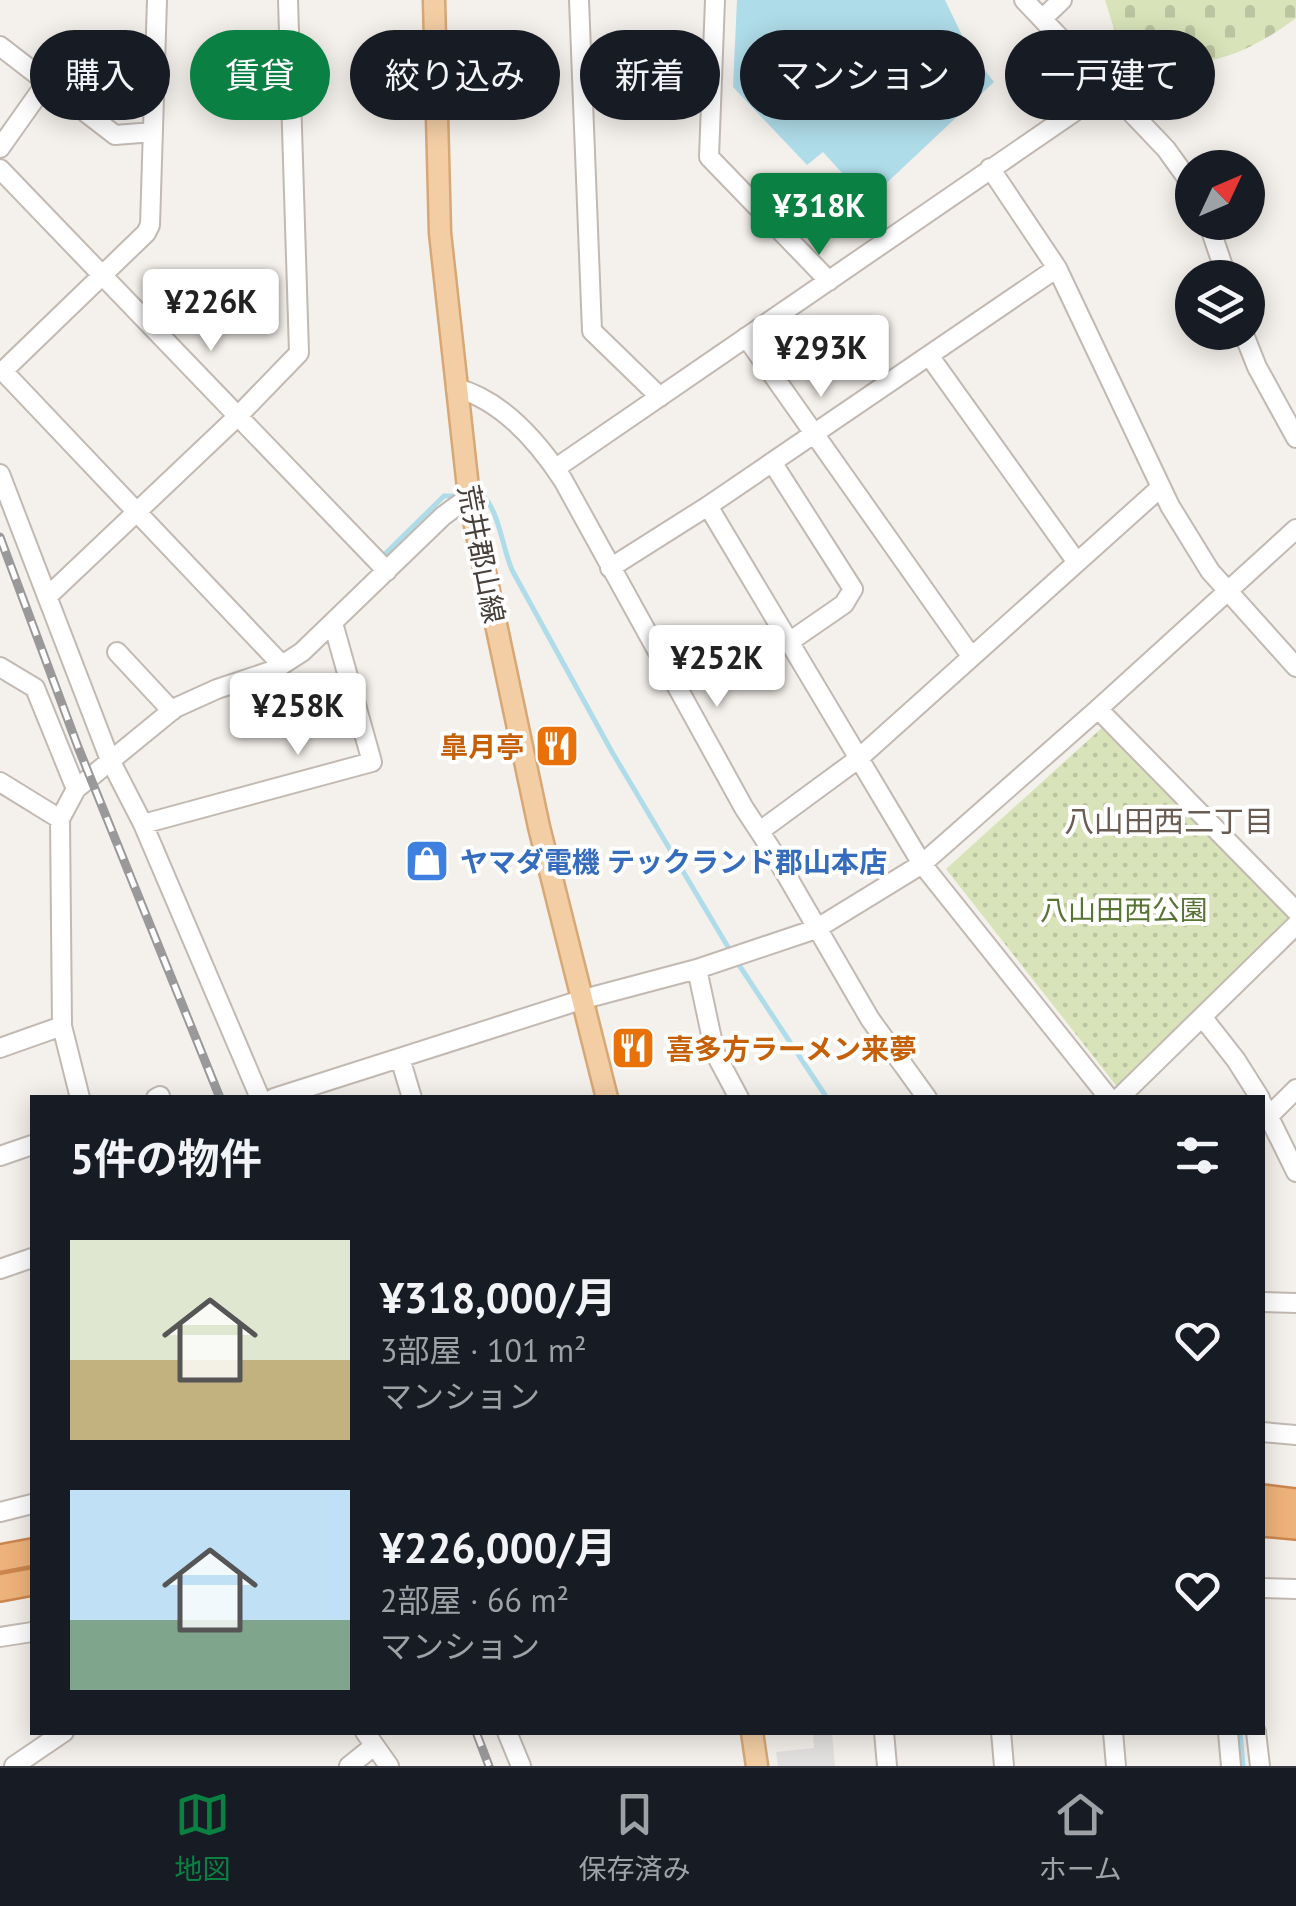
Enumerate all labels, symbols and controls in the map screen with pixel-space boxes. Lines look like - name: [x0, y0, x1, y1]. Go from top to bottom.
- chip: 購入: [30, 30, 170, 120]
- chip: 賃貸: [190, 30, 330, 120]
- chip: 絞り込み: [350, 30, 560, 120]
- chip: 新着: [580, 30, 720, 120]
- chip: マンション: [740, 30, 985, 120]
- chip: 一戸建て: [1005, 30, 1215, 120]
- north arrow: [1175, 150, 1265, 240]
- map controls: [1175, 150, 1265, 350]
- pin: ¥318K: [749, 173, 889, 258]
- text: ¥318K: [773, 184, 865, 226]
- button: layers: [1175, 260, 1265, 350]
- pin: ¥226K: [141, 269, 281, 354]
- text: ¥226K: [165, 280, 257, 322]
- pin: ¥293K: [751, 315, 891, 400]
- text: ¥293K: [775, 326, 867, 368]
- street label: 荒井郡山線: [450, 482, 514, 626]
- pin: ¥252K: [647, 625, 787, 710]
- text: ¥252K: [671, 636, 763, 678]
- pin: ¥258K: [228, 673, 368, 758]
- text: ¥258K: [252, 684, 344, 726]
- restaurant icon: 皐月亭: [534, 723, 580, 769]
- place label: 皐月亭: [440, 728, 524, 765]
- district label: 八山田西二丁目: [1064, 801, 1274, 840]
- shop icon: ヤマダ電機 テックランド郡山本店: [404, 838, 450, 884]
- place label: ヤマダ電機 テックランド郡山本店: [460, 843, 887, 880]
- park label: 八山田西公園: [1040, 891, 1208, 928]
- restaurant icon: 喜多方ラーメン来夢: [610, 1025, 656, 1071]
- place label: 喜多方ラーメン来夢: [666, 1030, 917, 1067]
- icon: filters: [1170, 1128, 1225, 1183]
- text: 5件の物件: [70, 1131, 262, 1186]
- text: ¥318,000/月: [380, 1270, 616, 1325]
- icon: home: [150, 1280, 270, 1400]
- icon: heart: [1170, 1313, 1225, 1368]
- text: 3部屋 · 101 m²: [380, 1329, 587, 1371]
- text: マンション: [380, 1375, 540, 1417]
- text: ¥226,000/月: [380, 1520, 616, 1575]
- icon: home: [150, 1530, 270, 1650]
- icon: heart: [1170, 1563, 1225, 1618]
- text: 2部屋 · 66 m²: [380, 1579, 569, 1621]
- text: マンション: [380, 1625, 540, 1667]
- tab: 地図: [174, 1787, 230, 1887]
- tab: 保存済み: [578, 1787, 690, 1887]
- tab: ホーム: [1039, 1787, 1122, 1887]

